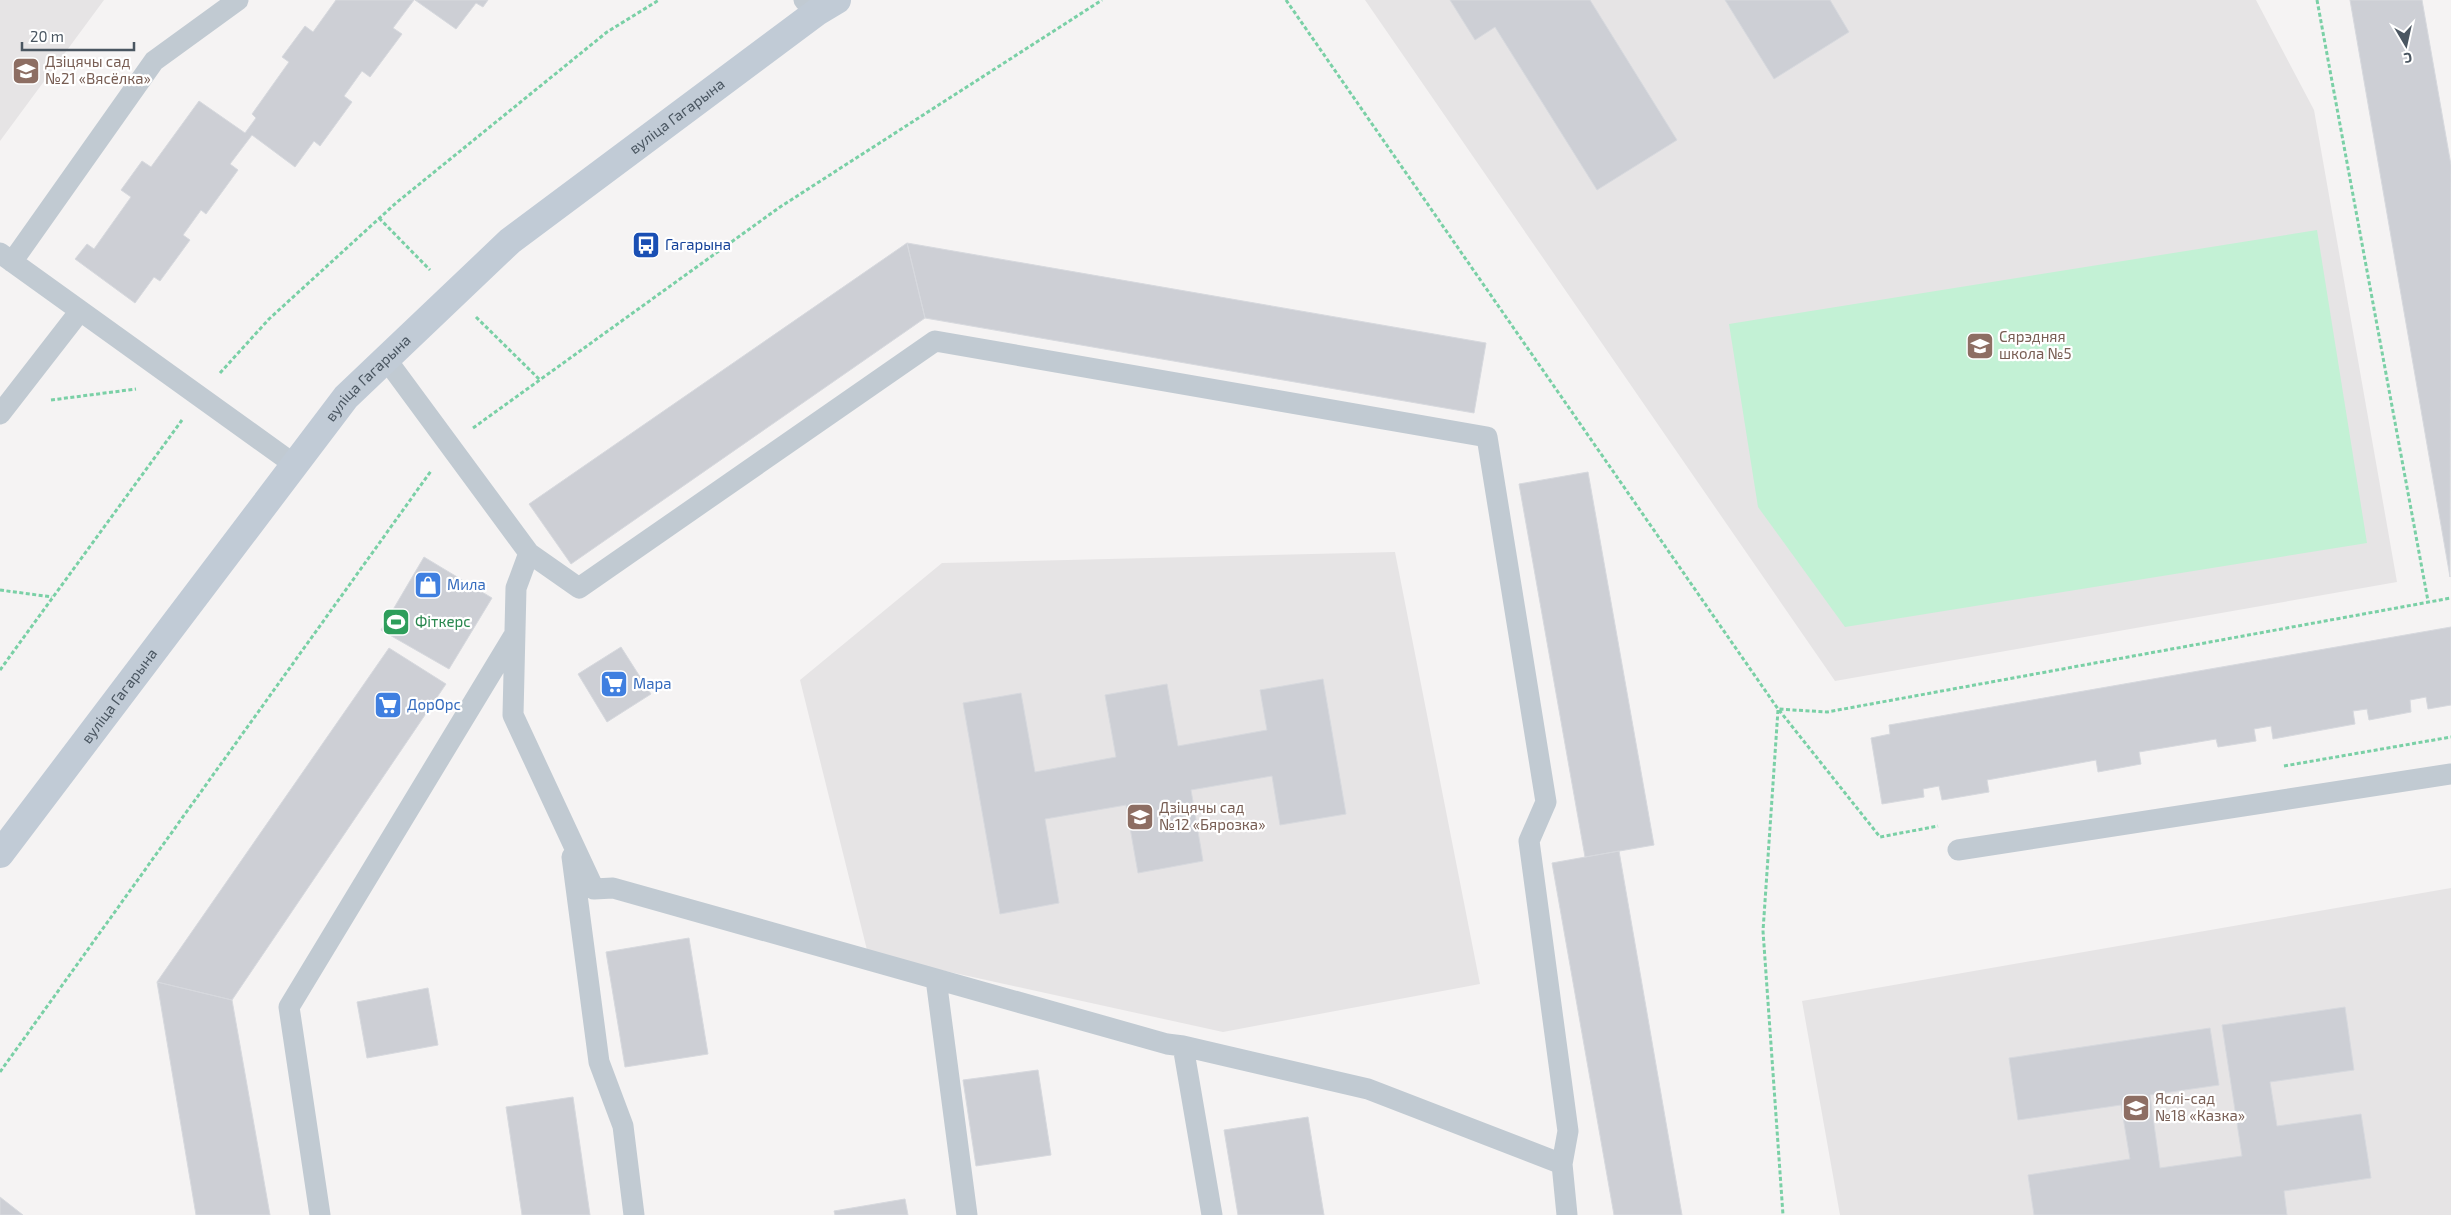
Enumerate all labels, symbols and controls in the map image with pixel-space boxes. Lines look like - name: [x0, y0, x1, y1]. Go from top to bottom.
- scale bar: [22, 20, 135, 52]
- north arrow: [2381, 20, 2431, 70]
- text: 20 m: [30, 27, 64, 45]
- text: С: [2403, 49, 2414, 67]
- place label: Дзіцячы сад №21 «Вясёлка»: [45, 52, 151, 87]
- school or university icon: Дзіцячы сад №21 «Вясёлка»: [11, 56, 41, 86]
- street label: вуліца Гагарына: [625, 74, 728, 157]
- bus stop icon: Гагарына: [631, 230, 661, 260]
- place label: Гагарына: [665, 235, 731, 253]
- place label: Сярэдняя школа №5: [1999, 327, 2072, 362]
- street label: вуліца Гагарына: [321, 330, 414, 425]
- school or university icon: Сярэдняя школа №5: [1965, 331, 1995, 361]
- shop icon: Мила: [413, 570, 443, 600]
- place label: Мила: [447, 575, 486, 593]
- sports icon: Фіткерс: [381, 607, 411, 637]
- place label: Фіткерс: [415, 612, 471, 630]
- street label: вуліца Гагарына: [77, 644, 160, 747]
- supermarket icon: Мара: [599, 669, 629, 699]
- place label: Мара: [633, 674, 671, 692]
- supermarket icon: ДорОрс: [373, 690, 403, 720]
- place label: ДорОрс: [407, 695, 461, 713]
- place label: Дзіцячы сад №12 «Бярозка»: [1159, 798, 1265, 833]
- school or university icon: Дзіцячы сад №12 «Бярозка»: [1125, 802, 1155, 832]
- place label: Яслі-сад №18 «Казка»: [2155, 1089, 2245, 1124]
- school or university icon: Яслі-сад №18 «Казка»: [2121, 1093, 2151, 1123]

